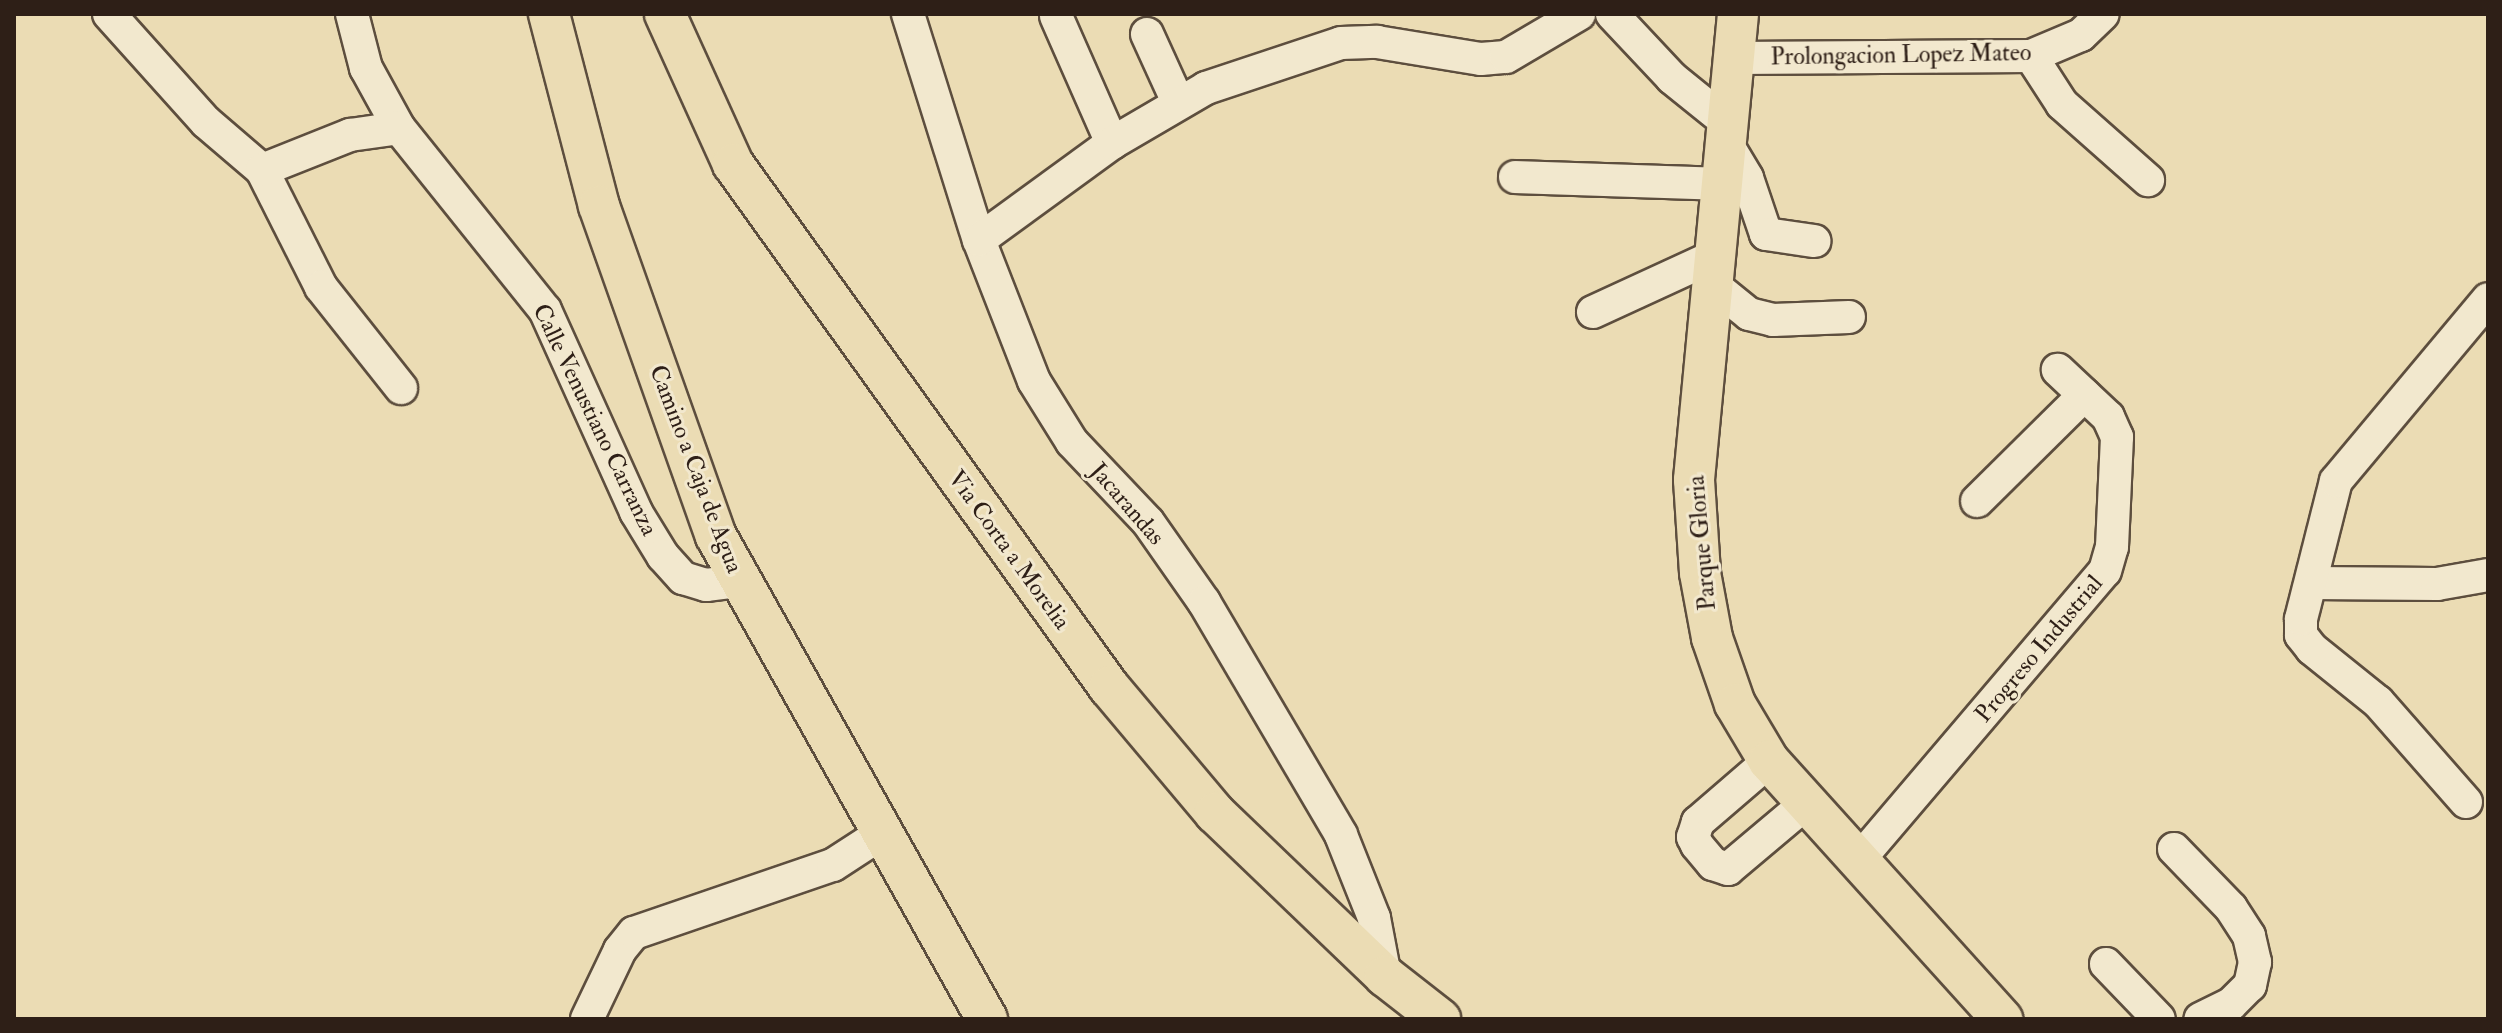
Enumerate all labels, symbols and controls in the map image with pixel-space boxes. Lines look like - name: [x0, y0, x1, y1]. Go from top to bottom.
- street label: Prolongacion Lopez Mateo: [1770, 38, 2032, 72]
- street label: Calle Venustiano Carranza: [526, 299, 664, 541]
- street label: Camino a Caja de Agua: [643, 361, 749, 577]
- street label: Jacarandas: [1083, 457, 1171, 551]
- street label: Via Corta a Morelia: [942, 465, 1076, 635]
- street label: Parque Gloria: [1682, 474, 1722, 612]
- street label: Progreso Industrial: [1969, 570, 2109, 728]

